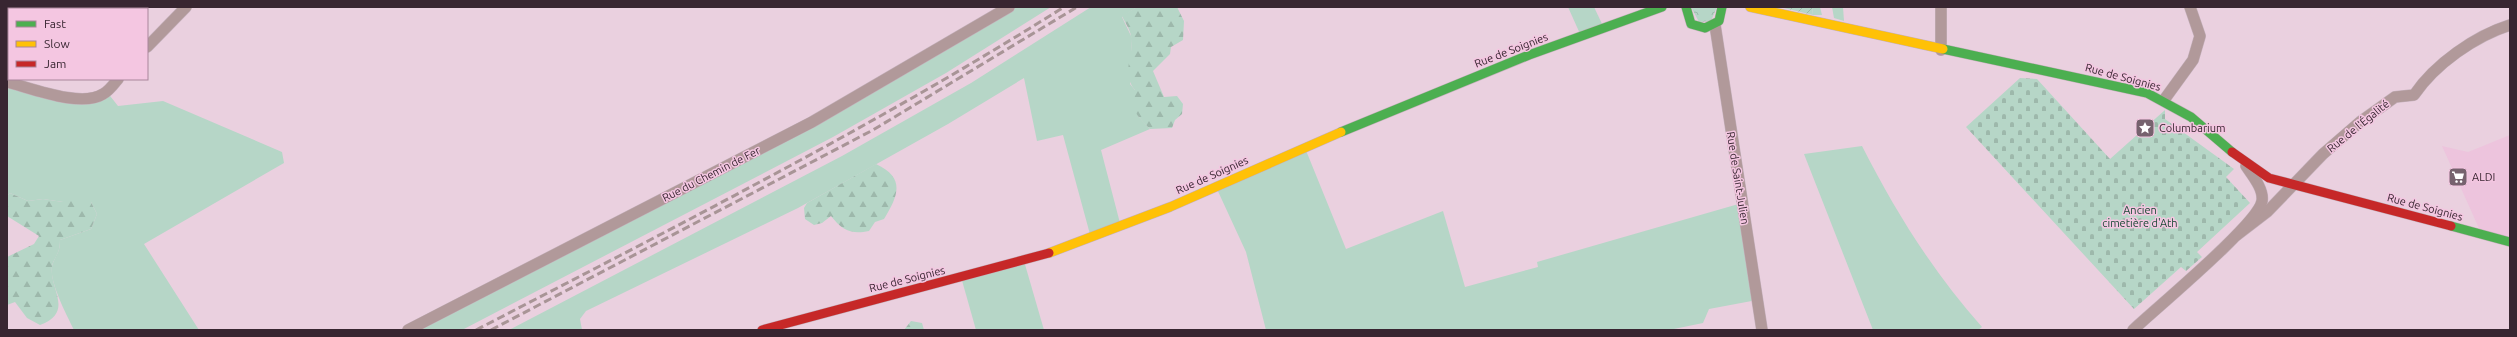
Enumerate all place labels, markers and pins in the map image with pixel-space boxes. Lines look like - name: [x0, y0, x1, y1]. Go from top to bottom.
- place icon: Columbarium: [2134, 117, 2156, 139]
- place label: Columbarium: [2159, 122, 2226, 134]
- supermarket icon: ALDI: [2447, 166, 2469, 188]
- place label: ALDI: [2472, 171, 2495, 183]

